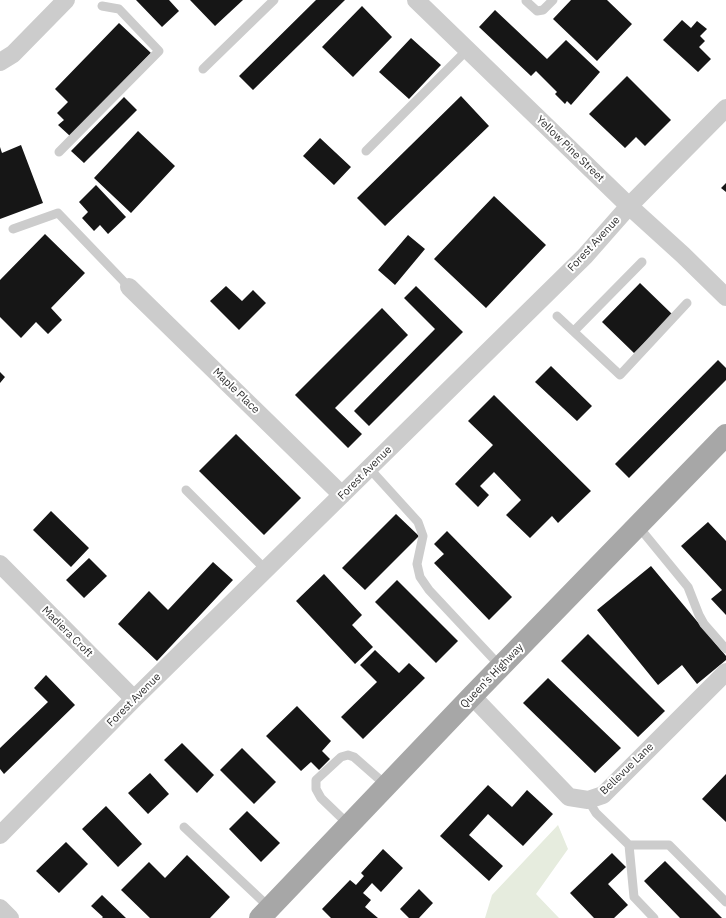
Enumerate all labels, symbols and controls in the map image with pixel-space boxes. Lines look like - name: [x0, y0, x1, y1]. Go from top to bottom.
- street label: Yellow Pine Street: [533, 113, 607, 185]
- street label: Forest Avenue: [565, 214, 623, 274]
- street label: Maple Place: [210, 365, 262, 417]
- street label: Forest Avenue: [335, 443, 395, 503]
- street label: Madiera Croft: [39, 604, 95, 660]
- street label: Queen's Highway: [458, 641, 526, 711]
- street label: Forest Avenue: [104, 670, 164, 730]
- street label: Bellevue Lane: [598, 740, 656, 798]

